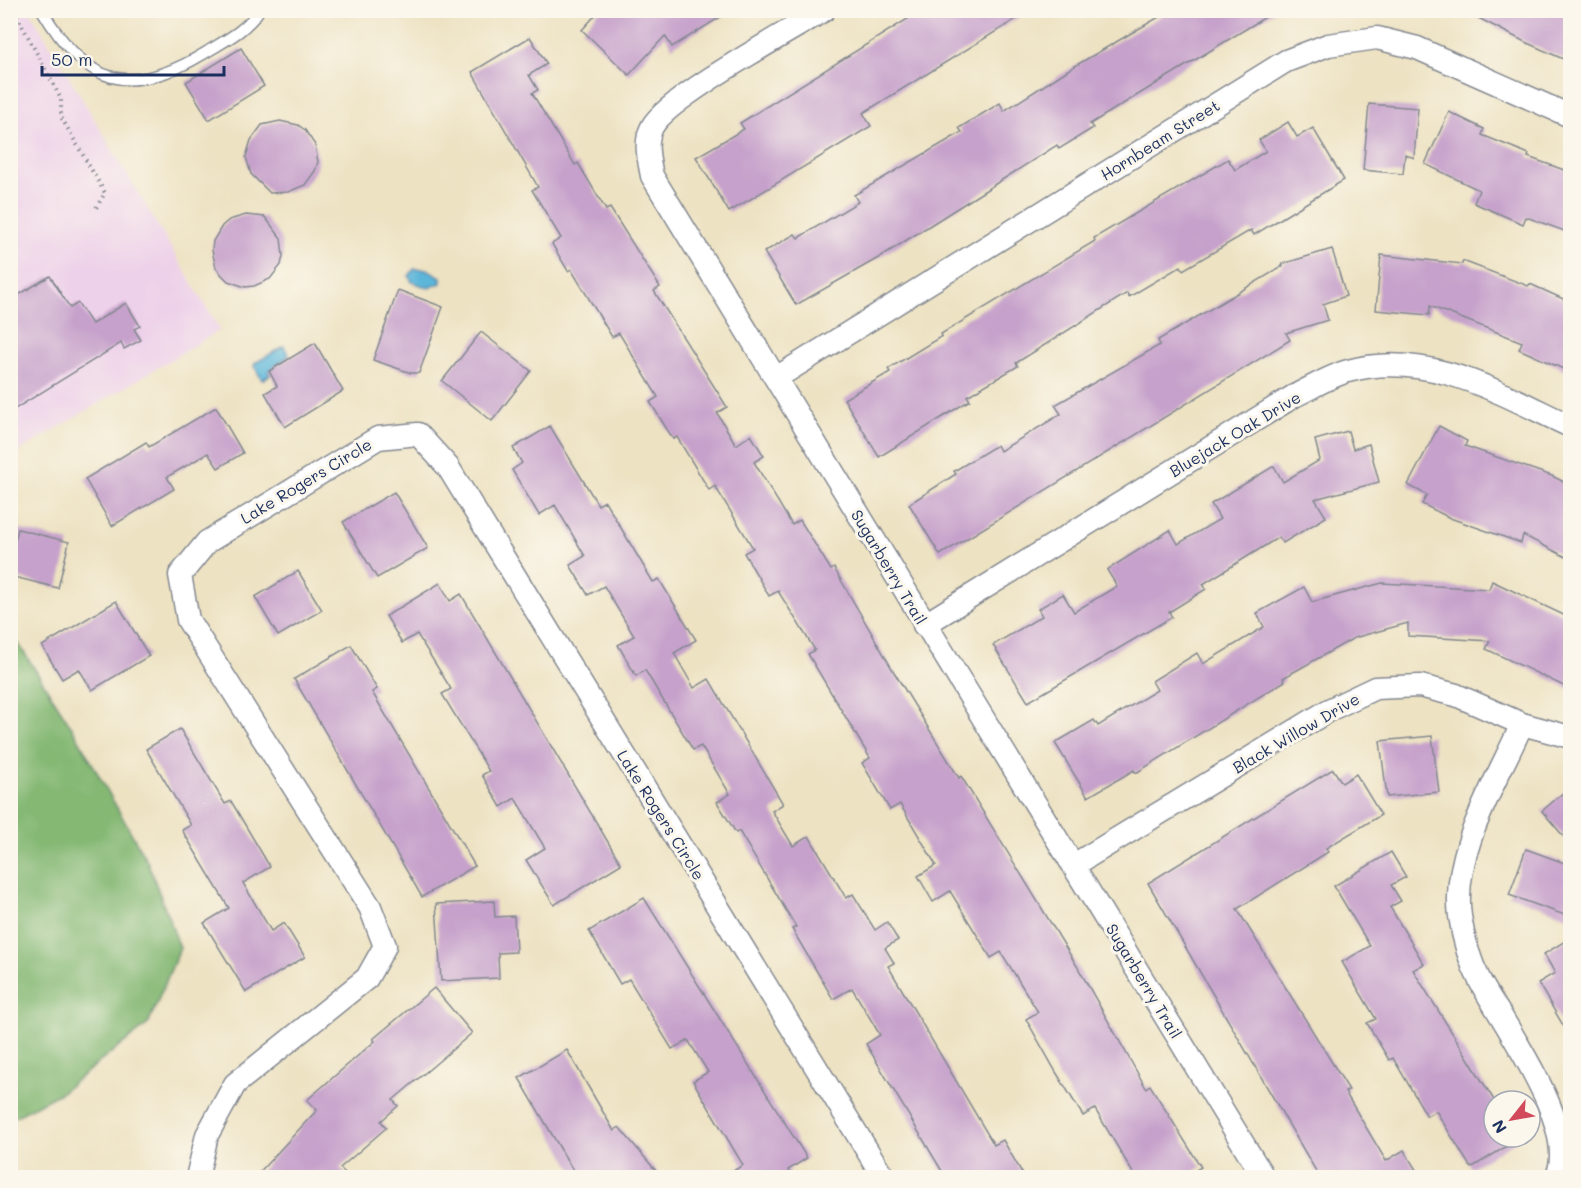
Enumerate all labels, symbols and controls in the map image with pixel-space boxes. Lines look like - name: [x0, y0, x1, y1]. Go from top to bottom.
- scale bar: [42, 39, 224, 77]
- text: 50 m: [51, 47, 93, 71]
- street label: Hornbeam Street: [1096, 94, 1223, 185]
- street label: Bluejack Oak Drive: [1165, 386, 1304, 481]
- street label: Lake Rogers Circle: [236, 433, 375, 528]
- street label: Sugarberry Trail: [847, 505, 932, 628]
- street label: Black Willow Drive: [1228, 688, 1363, 777]
- street label: Lake Rogers Circle: [613, 746, 710, 884]
- street label: Sugarberry Trail: [1102, 919, 1187, 1042]
- north arrow: [1482, 1089, 1542, 1149]
- text: N: [1487, 1116, 1511, 1138]

